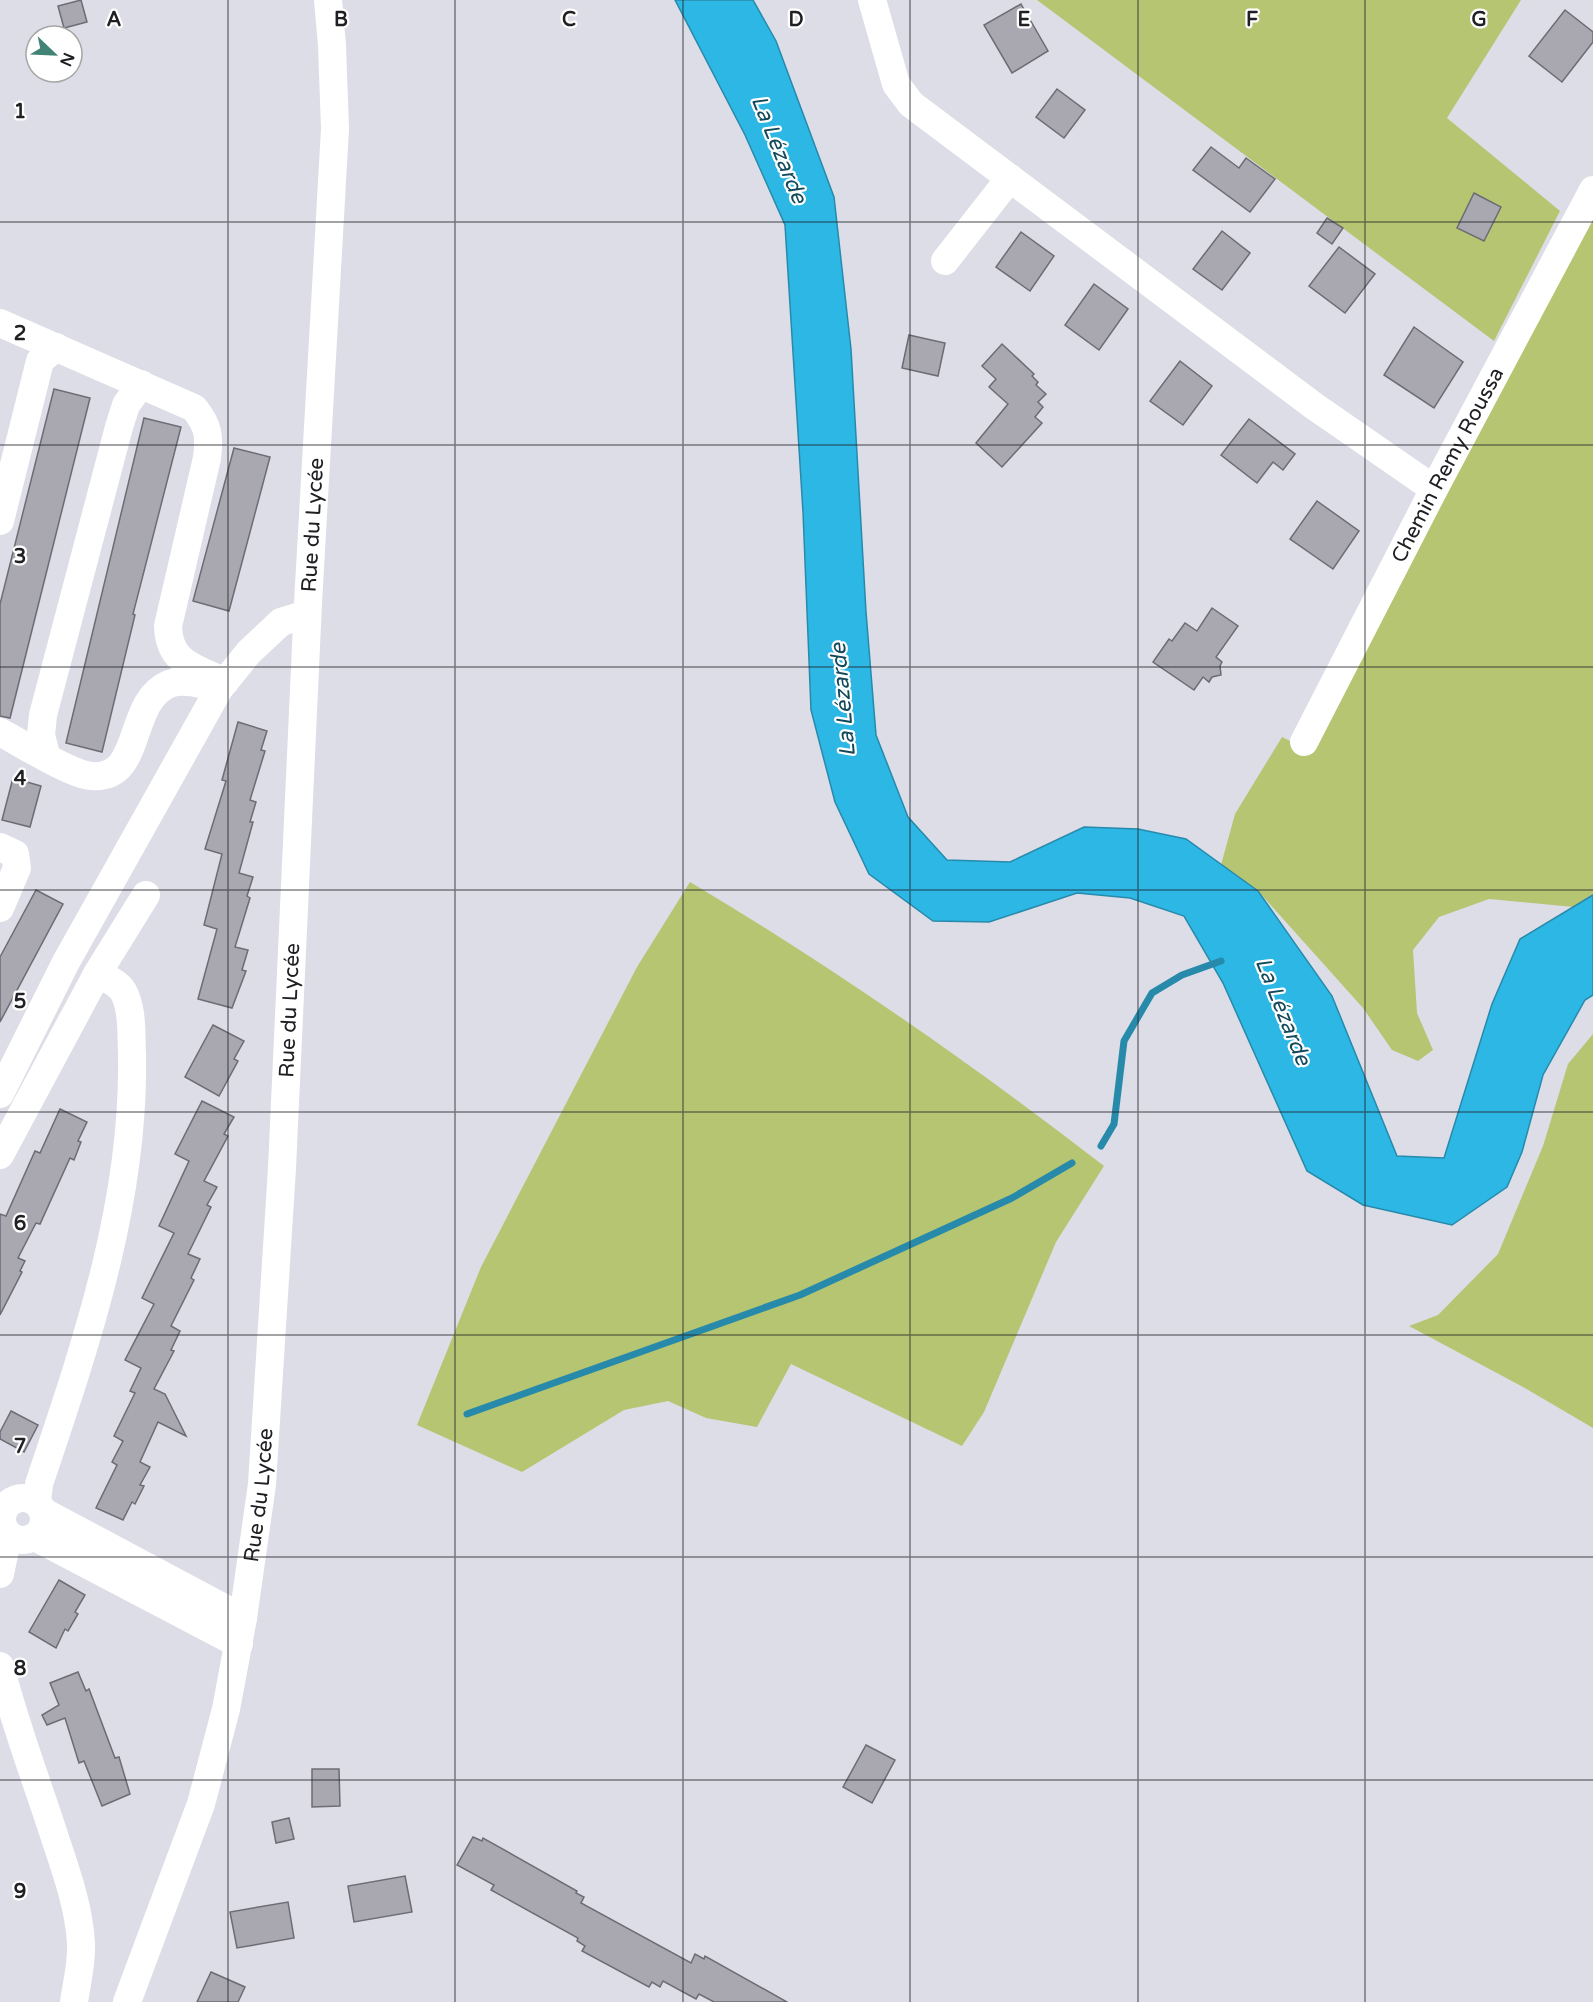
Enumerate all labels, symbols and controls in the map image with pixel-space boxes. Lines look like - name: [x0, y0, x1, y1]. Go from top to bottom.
- text: A: [107, 8, 122, 32]
- text: B: [334, 8, 348, 32]
- text: C: [562, 8, 576, 32]
- text: D: [788, 8, 804, 32]
- text: E: [1018, 8, 1031, 32]
- text: F: [1246, 8, 1258, 32]
- text: G: [1471, 8, 1487, 32]
- north arrow: [24, 24, 84, 84]
- text: N: [55, 50, 79, 69]
- water label: La Lézarde: [746, 92, 813, 208]
- text: 1: [14, 100, 26, 124]
- text: 2: [14, 322, 26, 346]
- street label: Chemin Remy Roussa: [1386, 363, 1509, 567]
- street label: Rue du Lycée: [297, 457, 329, 593]
- text: 3: [14, 545, 26, 569]
- water label: La Lézarde: [825, 641, 861, 758]
- text: 4: [14, 767, 27, 791]
- street label: Rue du Lycée: [274, 942, 305, 1078]
- water label: La Lézarde: [1250, 954, 1317, 1070]
- text: 5: [14, 990, 26, 1014]
- text: 6: [14, 1212, 26, 1236]
- street label: Rue du Lycée: [239, 1427, 279, 1564]
- text: 7: [14, 1435, 26, 1459]
- text: 8: [14, 1657, 26, 1681]
- text: 9: [14, 1880, 26, 1904]

